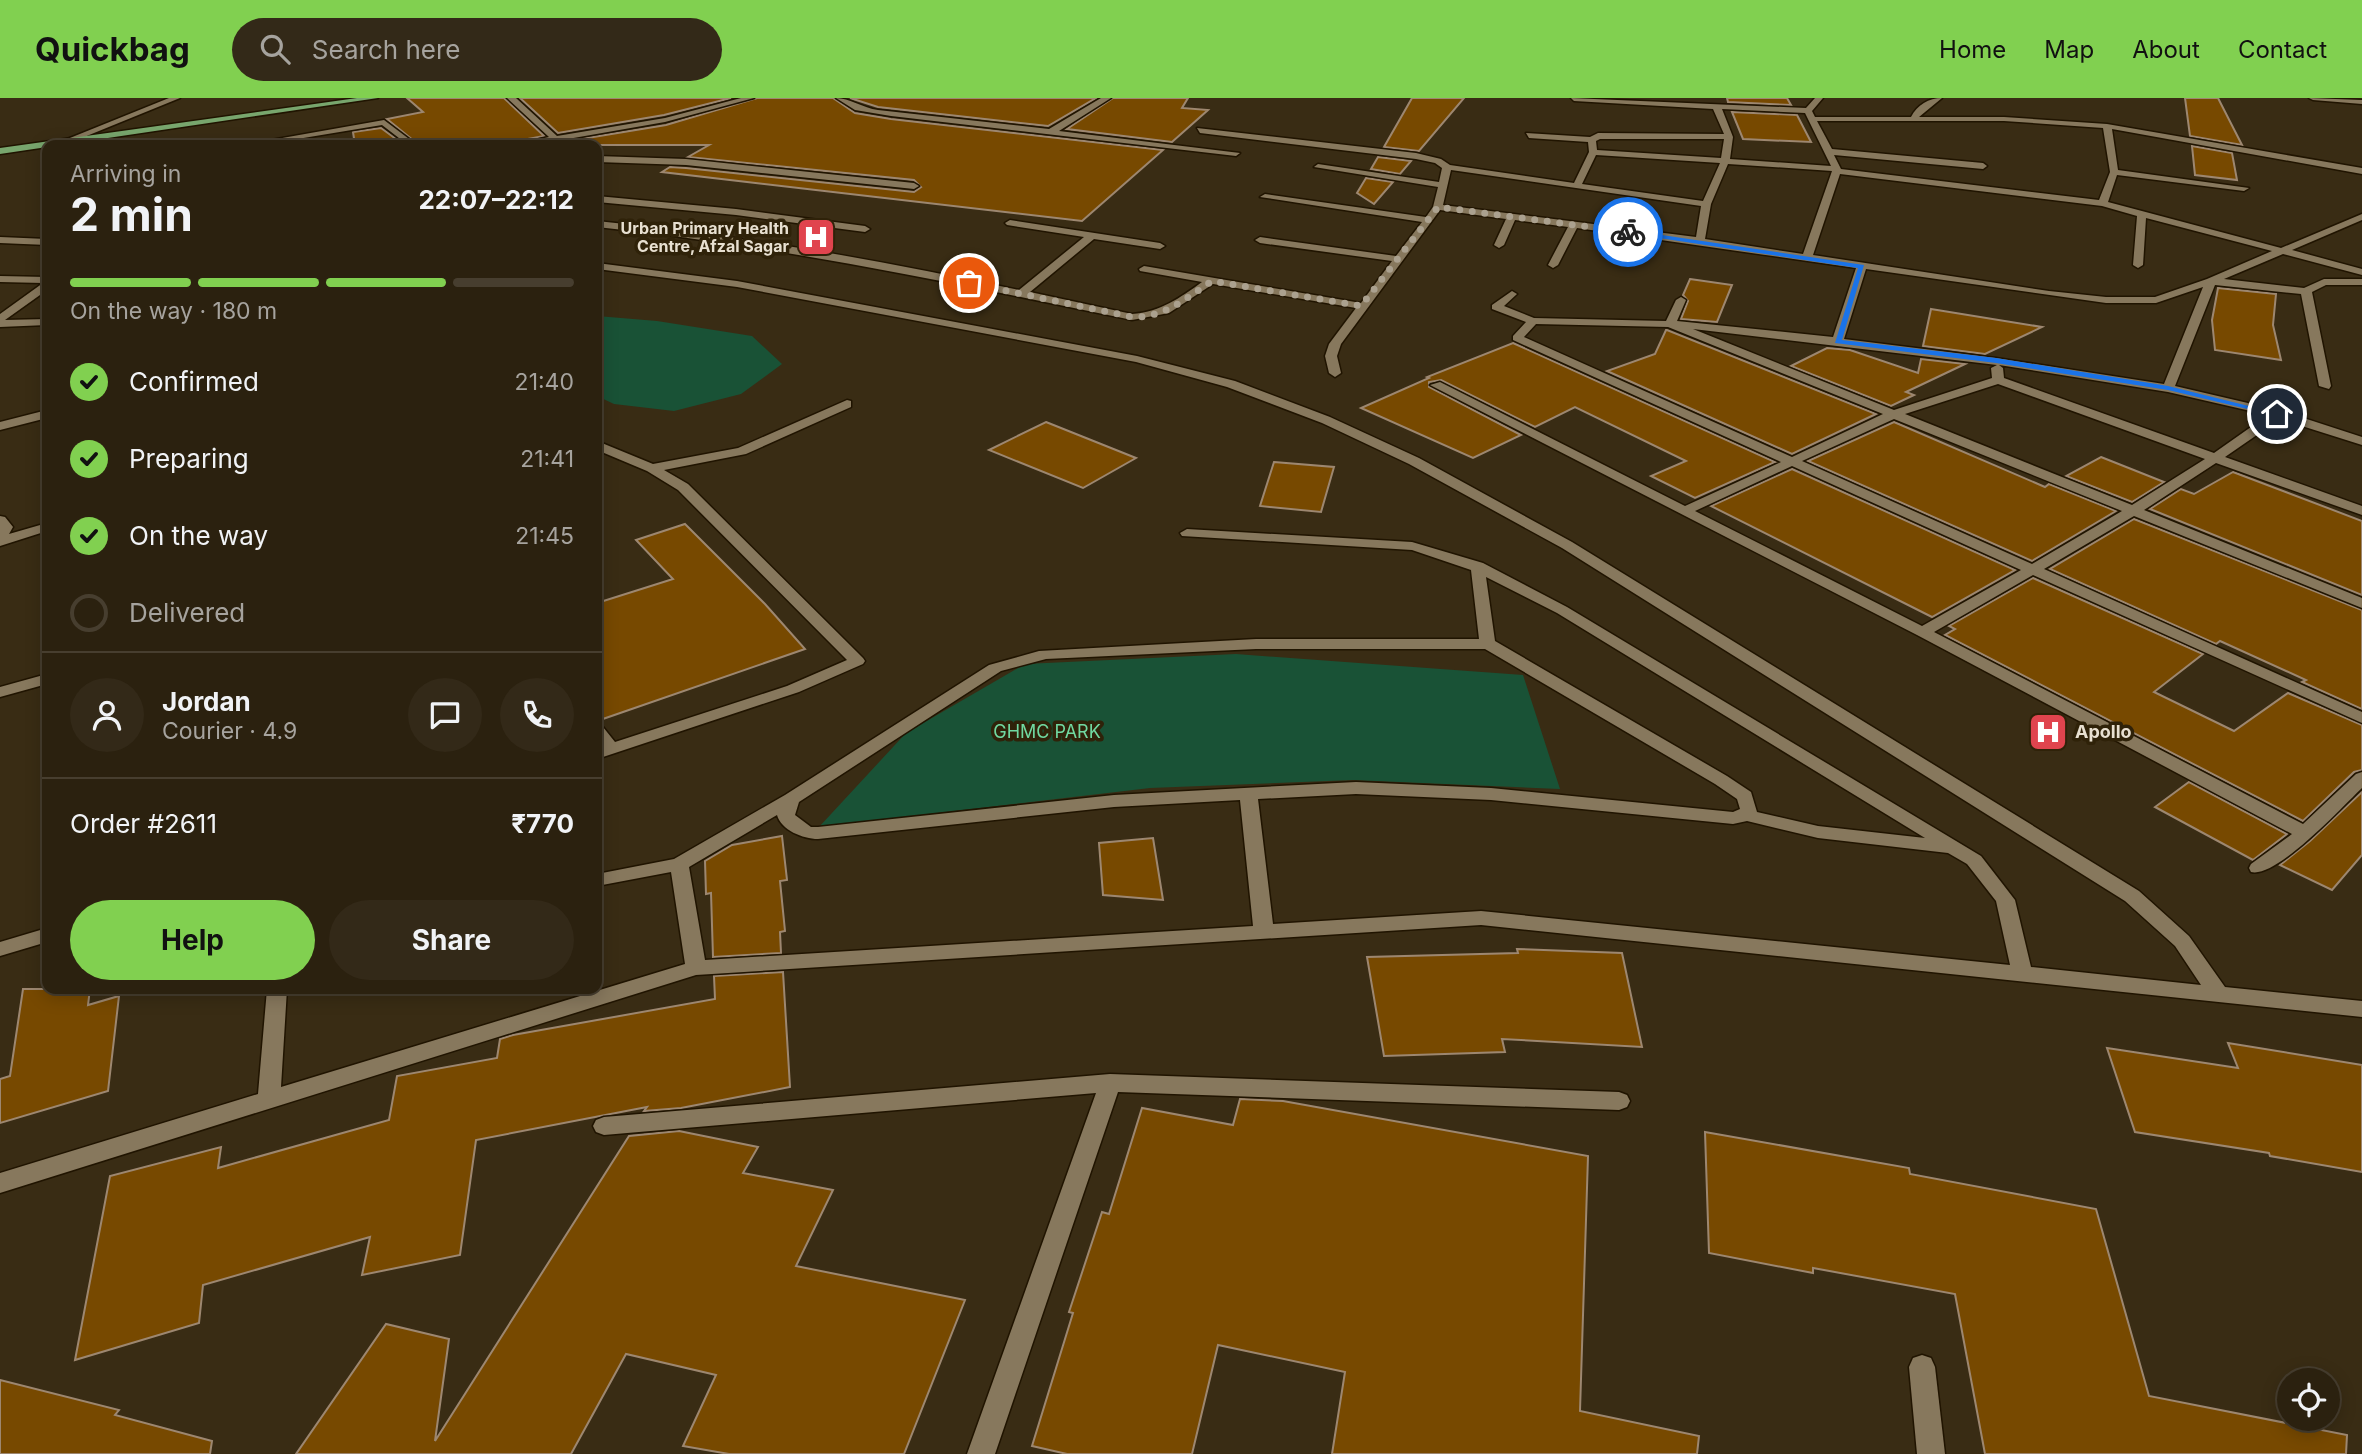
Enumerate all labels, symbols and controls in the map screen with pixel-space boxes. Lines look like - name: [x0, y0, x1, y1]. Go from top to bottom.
- search box: [232, 18, 722, 81]
- text: Quickbag: [35, 29, 190, 69]
- icon: search: [256, 30, 294, 68]
- text: Search here: [312, 34, 460, 65]
- text: Home: [1939, 35, 2006, 64]
- text: Map: [2044, 35, 2094, 64]
- text: About: [2132, 35, 2200, 64]
- text: Contact: [2238, 35, 2327, 64]
- text: Arriving in: [70, 160, 181, 188]
- text: 22:07–22:12: [418, 184, 574, 215]
- text: 2 min: [70, 186, 193, 242]
- courier: [1593, 197, 1663, 267]
- icon: bike: [1609, 213, 1647, 251]
- hospital icon: Urban Primary Health Centre, Afzal Sagar: [795, 216, 837, 258]
- place label: Urban Primary Health Centre, Afzal Sagar: [620, 218, 789, 256]
- pin: [939, 253, 999, 313]
- icon: bag: [950, 264, 988, 302]
- text: On the way · 180 m: [70, 297, 277, 325]
- icon: check: [70, 363, 108, 401]
- text: Confirmed: [129, 366, 259, 397]
- text: 21:40: [515, 368, 574, 396]
- pin: [2247, 384, 2307, 444]
- icon: home: [2258, 395, 2296, 433]
- icon: check: [70, 440, 108, 478]
- text: Preparing: [129, 443, 249, 474]
- text: 21:41: [520, 445, 574, 473]
- icon: check: [70, 517, 108, 555]
- text: On the way: [129, 520, 268, 551]
- text: 21:45: [515, 522, 574, 550]
- text: Delivered: [129, 597, 245, 628]
- button: person: [70, 678, 144, 752]
- button: chat: [408, 678, 482, 752]
- button: phone: [500, 678, 574, 752]
- text: Jordan: [162, 686, 251, 717]
- hospital icon: Apollo: [2027, 711, 2069, 753]
- text: Courier · 4.9: [162, 717, 297, 745]
- park label: GHMC PARK: [993, 721, 1101, 742]
- place label: Apollo: [2075, 721, 2132, 742]
- text: Order #2611: [70, 808, 217, 839]
- text: ₹770: [511, 808, 574, 839]
- button: Help: [70, 900, 315, 980]
- button: Share: [329, 900, 574, 980]
- map controls: [2277, 1368, 2340, 1431]
- button: locate: [2277, 1368, 2340, 1431]

